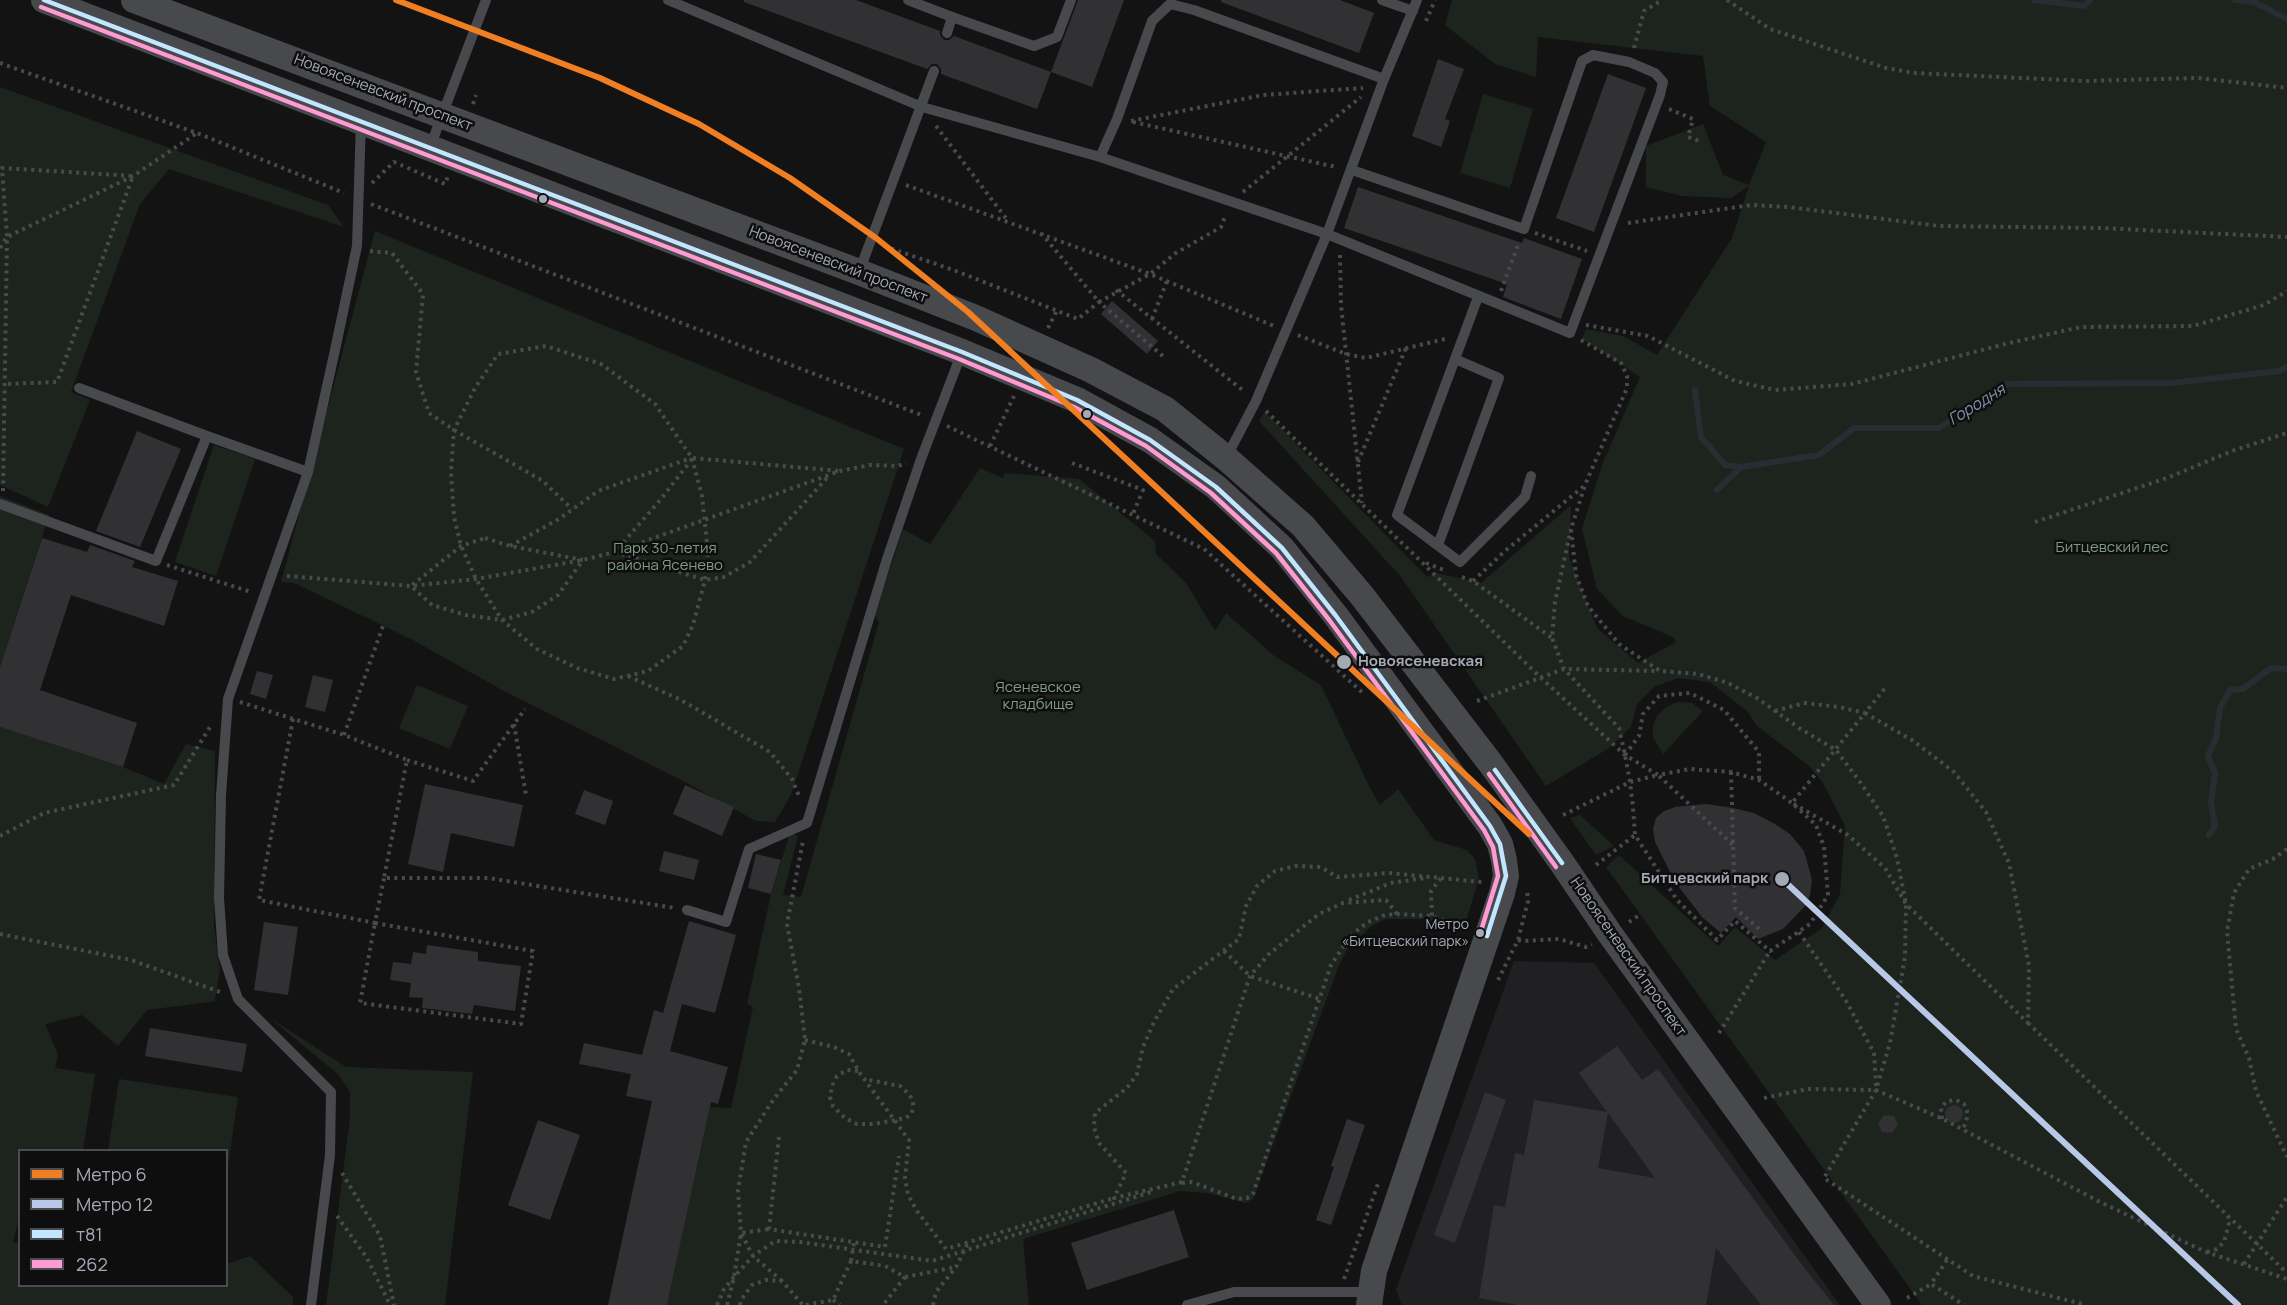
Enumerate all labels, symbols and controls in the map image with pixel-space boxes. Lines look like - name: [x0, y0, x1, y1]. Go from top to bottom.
- street label: Новоясеневский проспект: [291, 51, 475, 135]
- unlabelled marker: [537, 193, 549, 205]
- street label: Новоясеневский проспект: [746, 223, 930, 307]
- water label: Городня: [1945, 380, 2009, 430]
- unlabelled marker: [1081, 408, 1093, 420]
- park label: Битцевский лес: [2056, 539, 2168, 557]
- park label: Парк 30-летия района Ясенево: [607, 540, 723, 575]
- marker: Новоясеневская: [1335, 653, 1353, 671]
- place label: Новоясеневская: [1358, 653, 1483, 671]
- park label: Ясеневское кладбище: [995, 679, 1081, 714]
- place label: Битцевский парк: [1641, 870, 1768, 888]
- marker: Битцевский парк: [1773, 870, 1791, 888]
- street label: Новоясеневский проспект: [1566, 874, 1690, 1040]
- place label: Метро «Битцевский парк»: [1342, 917, 1469, 950]
- marker: Метро «Битцевский парк»: [1474, 927, 1486, 939]
- legend: [18, 1149, 228, 1287]
- text: Метро 6: [76, 1162, 147, 1186]
- text: Метро 12: [76, 1192, 153, 1216]
- text: т81: [76, 1222, 103, 1246]
- text: 262: [76, 1252, 108, 1276]

